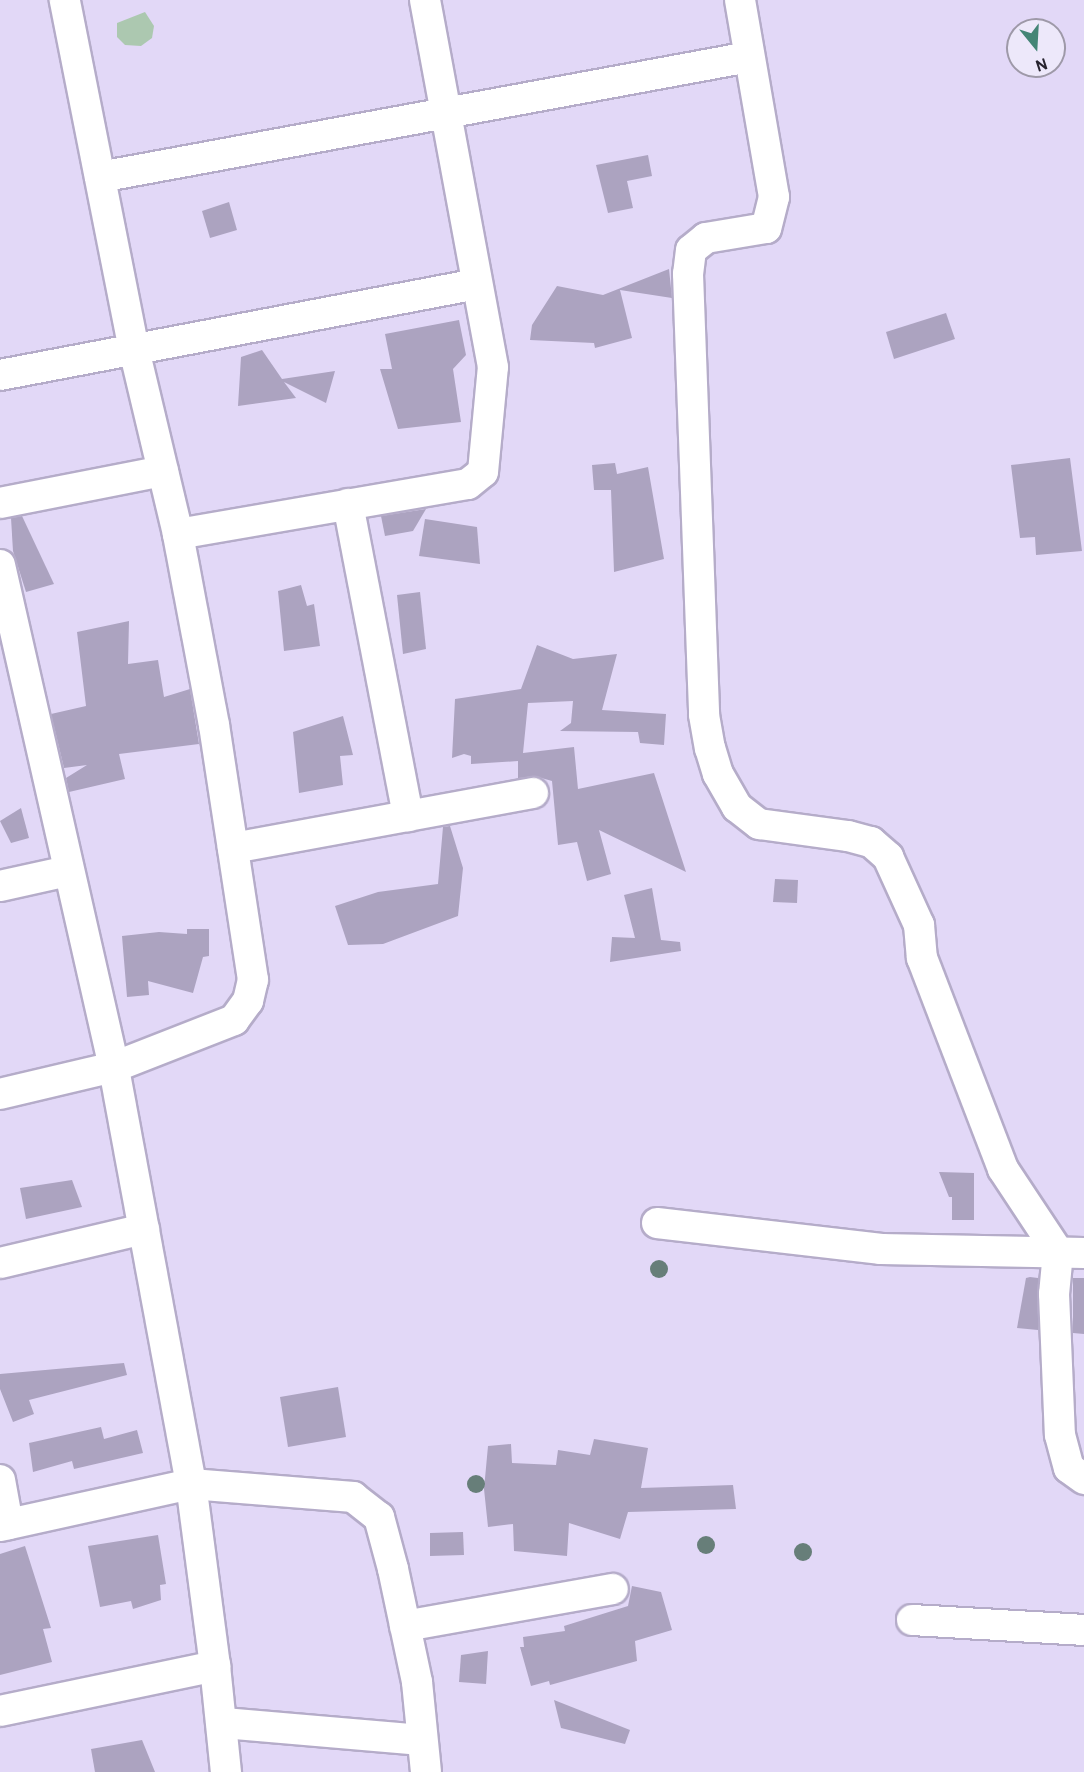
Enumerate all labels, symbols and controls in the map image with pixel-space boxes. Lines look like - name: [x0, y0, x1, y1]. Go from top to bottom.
- north arrow: [1006, 18, 1066, 78]
- text: N: [1032, 52, 1050, 75]

